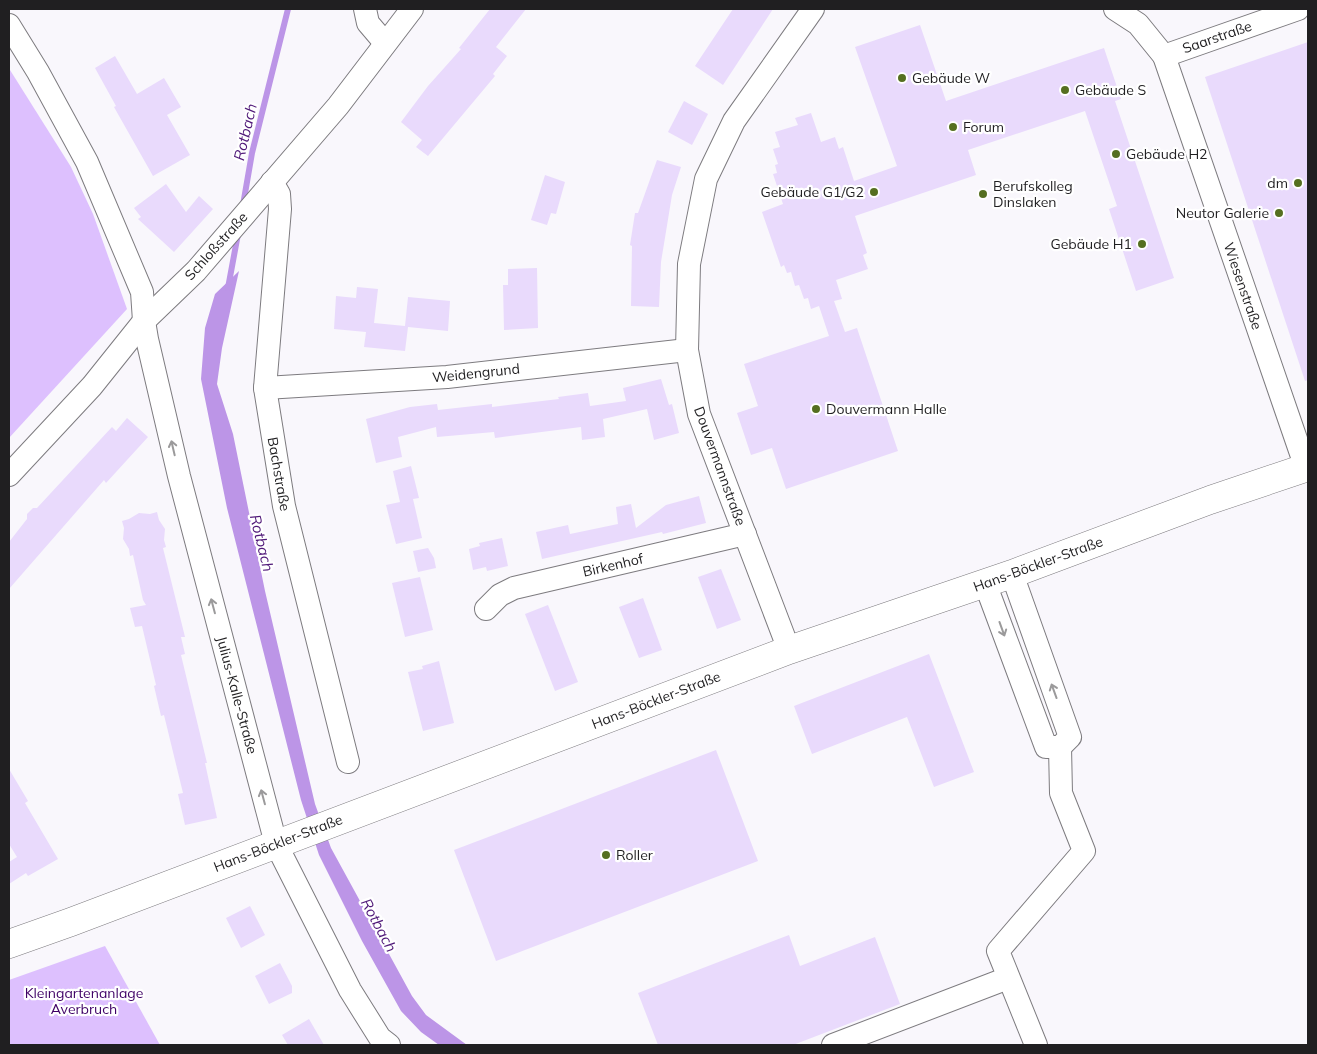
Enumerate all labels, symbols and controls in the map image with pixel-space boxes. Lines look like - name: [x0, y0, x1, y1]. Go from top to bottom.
- street label: Saarstraße: [1180, 17, 1254, 57]
- place label: Gebäude W: [912, 69, 990, 87]
- marker: Gebäude W: [896, 72, 908, 84]
- place label: Gebäude S: [1075, 81, 1146, 99]
- marker: Gebäude S: [1059, 84, 1071, 96]
- water label: Rotbach: [229, 101, 261, 162]
- place label: Forum: [963, 118, 1004, 136]
- marker: Forum: [947, 121, 959, 133]
- place label: Gebäude H2: [1126, 145, 1208, 163]
- marker: Gebäude H2: [1110, 148, 1122, 160]
- place label: dm: [1267, 174, 1288, 192]
- place label: Berufskolleg Dinslaken: [993, 177, 1073, 211]
- marker: dm: [1292, 177, 1304, 189]
- place label: Gebäude G1/G2: [760, 183, 864, 201]
- marker: Gebäude G1/G2: [868, 186, 880, 198]
- marker: Berufskolleg Dinslaken: [977, 188, 989, 200]
- place label: Neutor Galerie: [1176, 204, 1269, 222]
- marker: Neutor Galerie: [1273, 207, 1285, 219]
- street label: Schloßstraße: [181, 208, 251, 284]
- place label: Gebäude H1: [1050, 235, 1132, 253]
- marker: Gebäude H1: [1136, 238, 1148, 250]
- street label: Wiesenstraße: [1220, 240, 1266, 332]
- street label: Weidengrund: [431, 359, 521, 387]
- place label: Douvermann Halle: [826, 400, 947, 418]
- marker: Douvermann Halle: [810, 403, 822, 415]
- street label: Douvermannstraße: [690, 404, 750, 528]
- street label: Bachstraße: [264, 436, 294, 512]
- one-way arrow: [168, 441, 177, 457]
- water label: Rotbach: [246, 512, 278, 574]
- street label: Hans-Böckler-Straße: [971, 532, 1105, 596]
- street label: Birkenhof: [581, 549, 645, 581]
- one-way arrow: [208, 598, 218, 614]
- one-way arrow: [998, 621, 1007, 636]
- street label: Julius-Kalle-Straße: [213, 634, 261, 756]
- street label: Hans-Böckler-Straße: [589, 667, 723, 733]
- one-way arrow: [1049, 684, 1058, 699]
- one-way arrow: [258, 789, 268, 805]
- street label: Hans-Böckler-Straße: [211, 810, 345, 876]
- place label: Roller: [616, 846, 654, 864]
- marker: Roller: [600, 849, 612, 861]
- water label: Rotbach: [357, 895, 401, 955]
- park label: Kleingartenanlage Averbruch: [25, 984, 143, 1018]

